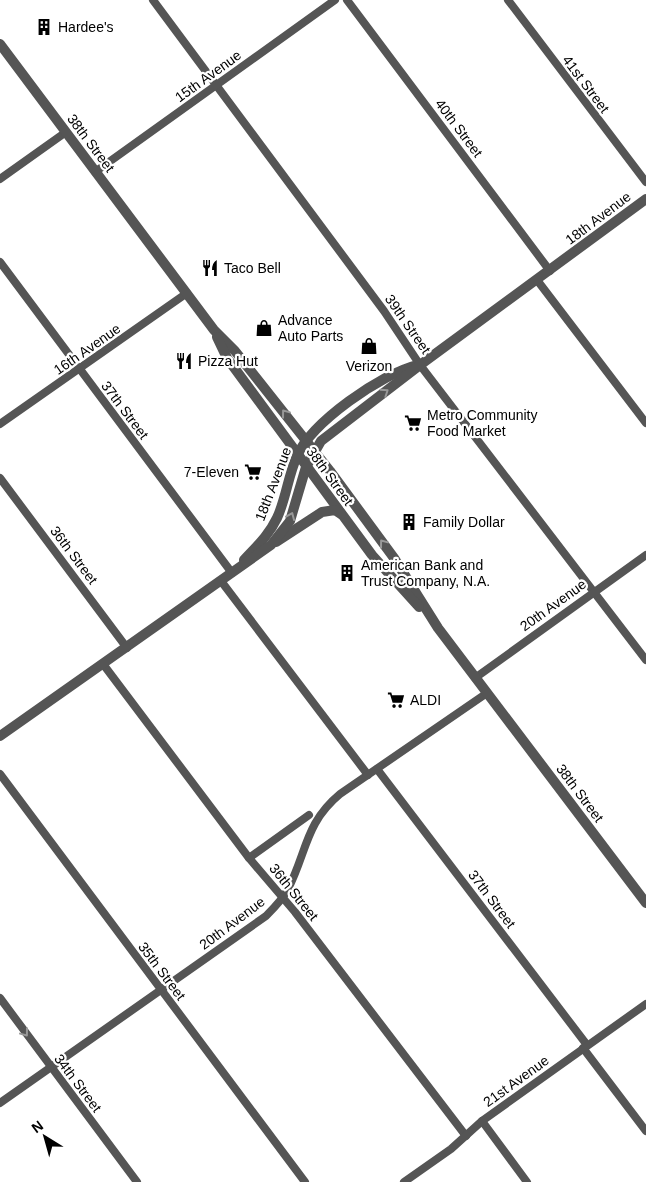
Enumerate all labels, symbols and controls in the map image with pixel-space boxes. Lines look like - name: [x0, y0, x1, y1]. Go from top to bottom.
- building icon: Hardee's: [34, 17, 54, 37]
- place label: Hardee's: [58, 19, 114, 35]
- street label: 15th Avenue: [172, 47, 244, 105]
- street label: 41st Street: [559, 52, 613, 116]
- street label: 40th Street: [432, 96, 486, 160]
- street label: 38th Street: [64, 111, 118, 175]
- street label: 18th Avenue: [562, 188, 634, 248]
- restaurant icon: Taco Bell: [200, 258, 220, 278]
- place label: Taco Bell: [224, 260, 281, 276]
- street label: 39th Street: [382, 291, 434, 357]
- place label: Advance Auto Parts: [278, 312, 343, 344]
- shop icon: Advance Auto Parts: [254, 318, 274, 338]
- street label: 16th Avenue: [51, 320, 124, 378]
- shop icon: Verizon: [359, 336, 379, 356]
- restaurant icon: Pizza Hut: [174, 351, 194, 371]
- place label: Pizza Hut: [198, 353, 258, 369]
- place label: Verizon: [346, 358, 392, 374]
- street label: 37th Street: [98, 378, 152, 442]
- one-way arrow: [380, 389, 389, 398]
- place label: Metro Community Food Market: [427, 407, 537, 439]
- one-way arrow: [282, 410, 291, 419]
- supermarket icon: Metro Community Food Market: [403, 413, 423, 433]
- street label: 38th Street: [303, 444, 357, 508]
- street label: 18th Avenue: [252, 445, 294, 523]
- supermarket icon: 7-Eleven: [243, 462, 263, 482]
- place label: 7-Eleven: [184, 464, 239, 480]
- one-way arrow: [284, 512, 295, 521]
- building icon: Family Dollar: [399, 512, 419, 532]
- place label: Family Dollar: [423, 514, 505, 530]
- street label: 36th Street: [47, 523, 101, 587]
- one-way arrow: [380, 539, 389, 549]
- place label: American Bank and Trust Company, N.A.: [361, 557, 490, 589]
- building icon: American Bank and Trust Company, N.A.: [337, 563, 357, 583]
- street label: 20th Avenue: [517, 576, 589, 634]
- supermarket icon: ALDI: [386, 690, 406, 710]
- place label: ALDI: [410, 692, 441, 708]
- street label: 38th Street: [553, 761, 607, 825]
- street label: 36th Street: [266, 860, 322, 924]
- street label: 37th Street: [465, 867, 519, 931]
- street label: 20th Avenue: [196, 893, 268, 953]
- street label: 35th Street: [135, 939, 189, 1003]
- one-way arrow: [20, 1027, 28, 1036]
- street label: 34th Street: [51, 1051, 105, 1115]
- street label: 21st Avenue: [480, 1052, 552, 1110]
- north arrow: [20, 1112, 70, 1162]
- text: N: [28, 1117, 46, 1136]

